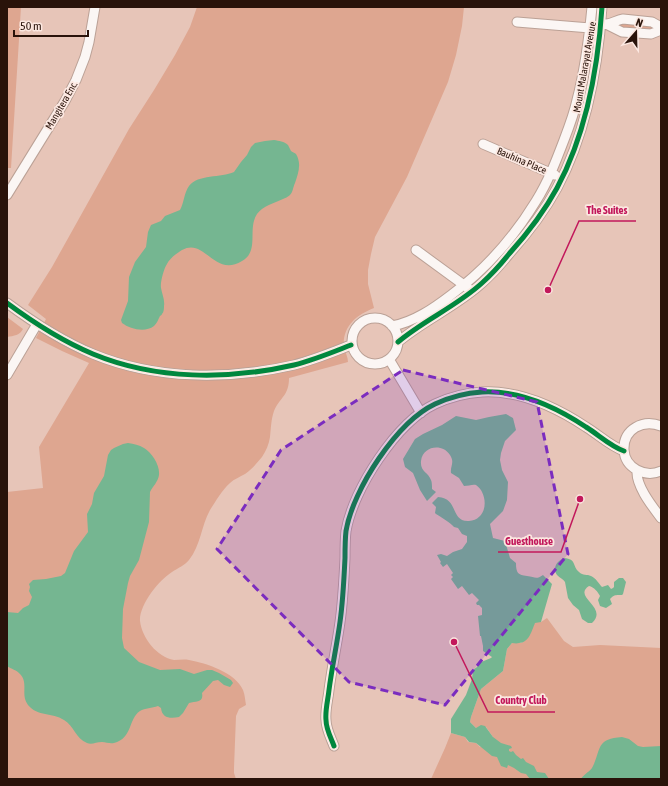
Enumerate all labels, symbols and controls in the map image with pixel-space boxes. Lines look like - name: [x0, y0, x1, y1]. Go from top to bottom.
- scale bar: [14, 12, 88, 38]
- north arrow: [616, 12, 656, 52]
- text: N: [634, 16, 645, 29]
- text: 50 m: [20, 19, 42, 33]
- street label: Mount Malarayat Avenue: [571, 20, 598, 113]
- street label: Mangitera Enc.: [43, 79, 80, 131]
- street label: Bauhina Place: [495, 145, 549, 176]
- callout: The Suites: [579, 198, 636, 221]
- text: The Suites: [587, 204, 628, 216]
- callout: Guesthouse: [498, 529, 561, 552]
- text: Guesthouse: [505, 535, 553, 547]
- callout: Country Club: [488, 689, 555, 712]
- text: Country Club: [495, 694, 547, 706]

